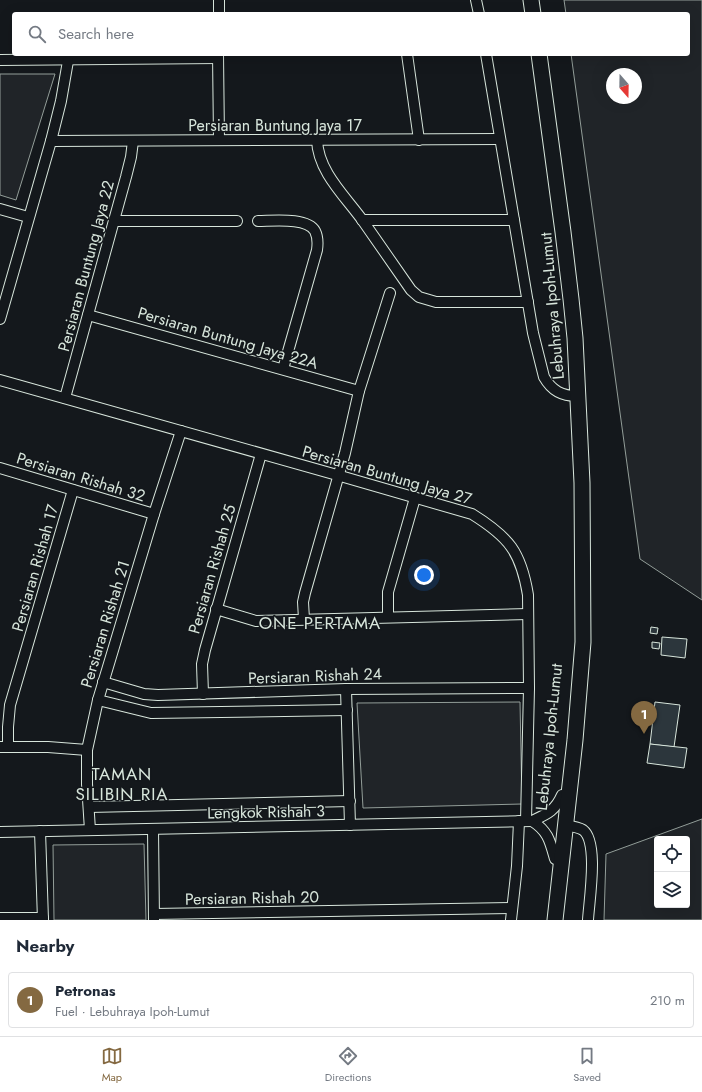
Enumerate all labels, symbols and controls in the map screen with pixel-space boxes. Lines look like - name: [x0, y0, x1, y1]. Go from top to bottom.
- search box: [12, 12, 690, 56]
- icon: search: [26, 23, 48, 45]
- text: Search here: [58, 23, 134, 45]
- north arrow: [606, 68, 642, 104]
- street label: Persiaran Buntung Jaya 17: [188, 114, 362, 137]
- street label: Persiaran Buntung Jaya 22: [52, 178, 120, 354]
- street label: Lebuhraya Ipoh-Lumut: [534, 231, 570, 380]
- street label: Persiaran Buntung Jaya 22A: [135, 301, 321, 375]
- street label: Persiaran Buntung Jaya 27: [299, 440, 475, 510]
- street label: Persiaran Rishah 32: [14, 446, 148, 508]
- street label: Persiaran Rishah 17: [6, 501, 64, 634]
- street label: Persiaran Rishah 25: [183, 502, 241, 636]
- street label: Persiaran Rishah 21: [75, 558, 135, 690]
- your location: [414, 565, 434, 585]
- district label: ONE PERTAMA: [259, 611, 381, 635]
- street label: Persiaran Rishah 24: [248, 662, 382, 690]
- street label: Lebuhraya Ipoh-Lumut: [530, 662, 568, 812]
- pin: 1: [631, 701, 657, 734]
- district label: TAMAN SILIBIN RIA: [75, 762, 169, 806]
- street label: Lengkok Rishah 3: [207, 799, 325, 825]
- map controls: [654, 836, 690, 908]
- button: locate: [654, 836, 690, 872]
- button: layers: [654, 872, 690, 908]
- street label: Persiaran Rishah 20: [185, 885, 319, 911]
- text: Nearby: [16, 934, 74, 958]
- text: Petronas: [55, 980, 116, 1002]
- text: 1: [27, 991, 33, 1010]
- text: 210 m: [650, 991, 685, 1010]
- text: Fuel · Lebuhraya Ipoh-Lumut: [55, 1002, 209, 1021]
- tab: Map: [101, 1045, 123, 1085]
- tab: Directions: [325, 1045, 371, 1085]
- tab: Saved: [573, 1045, 601, 1085]

